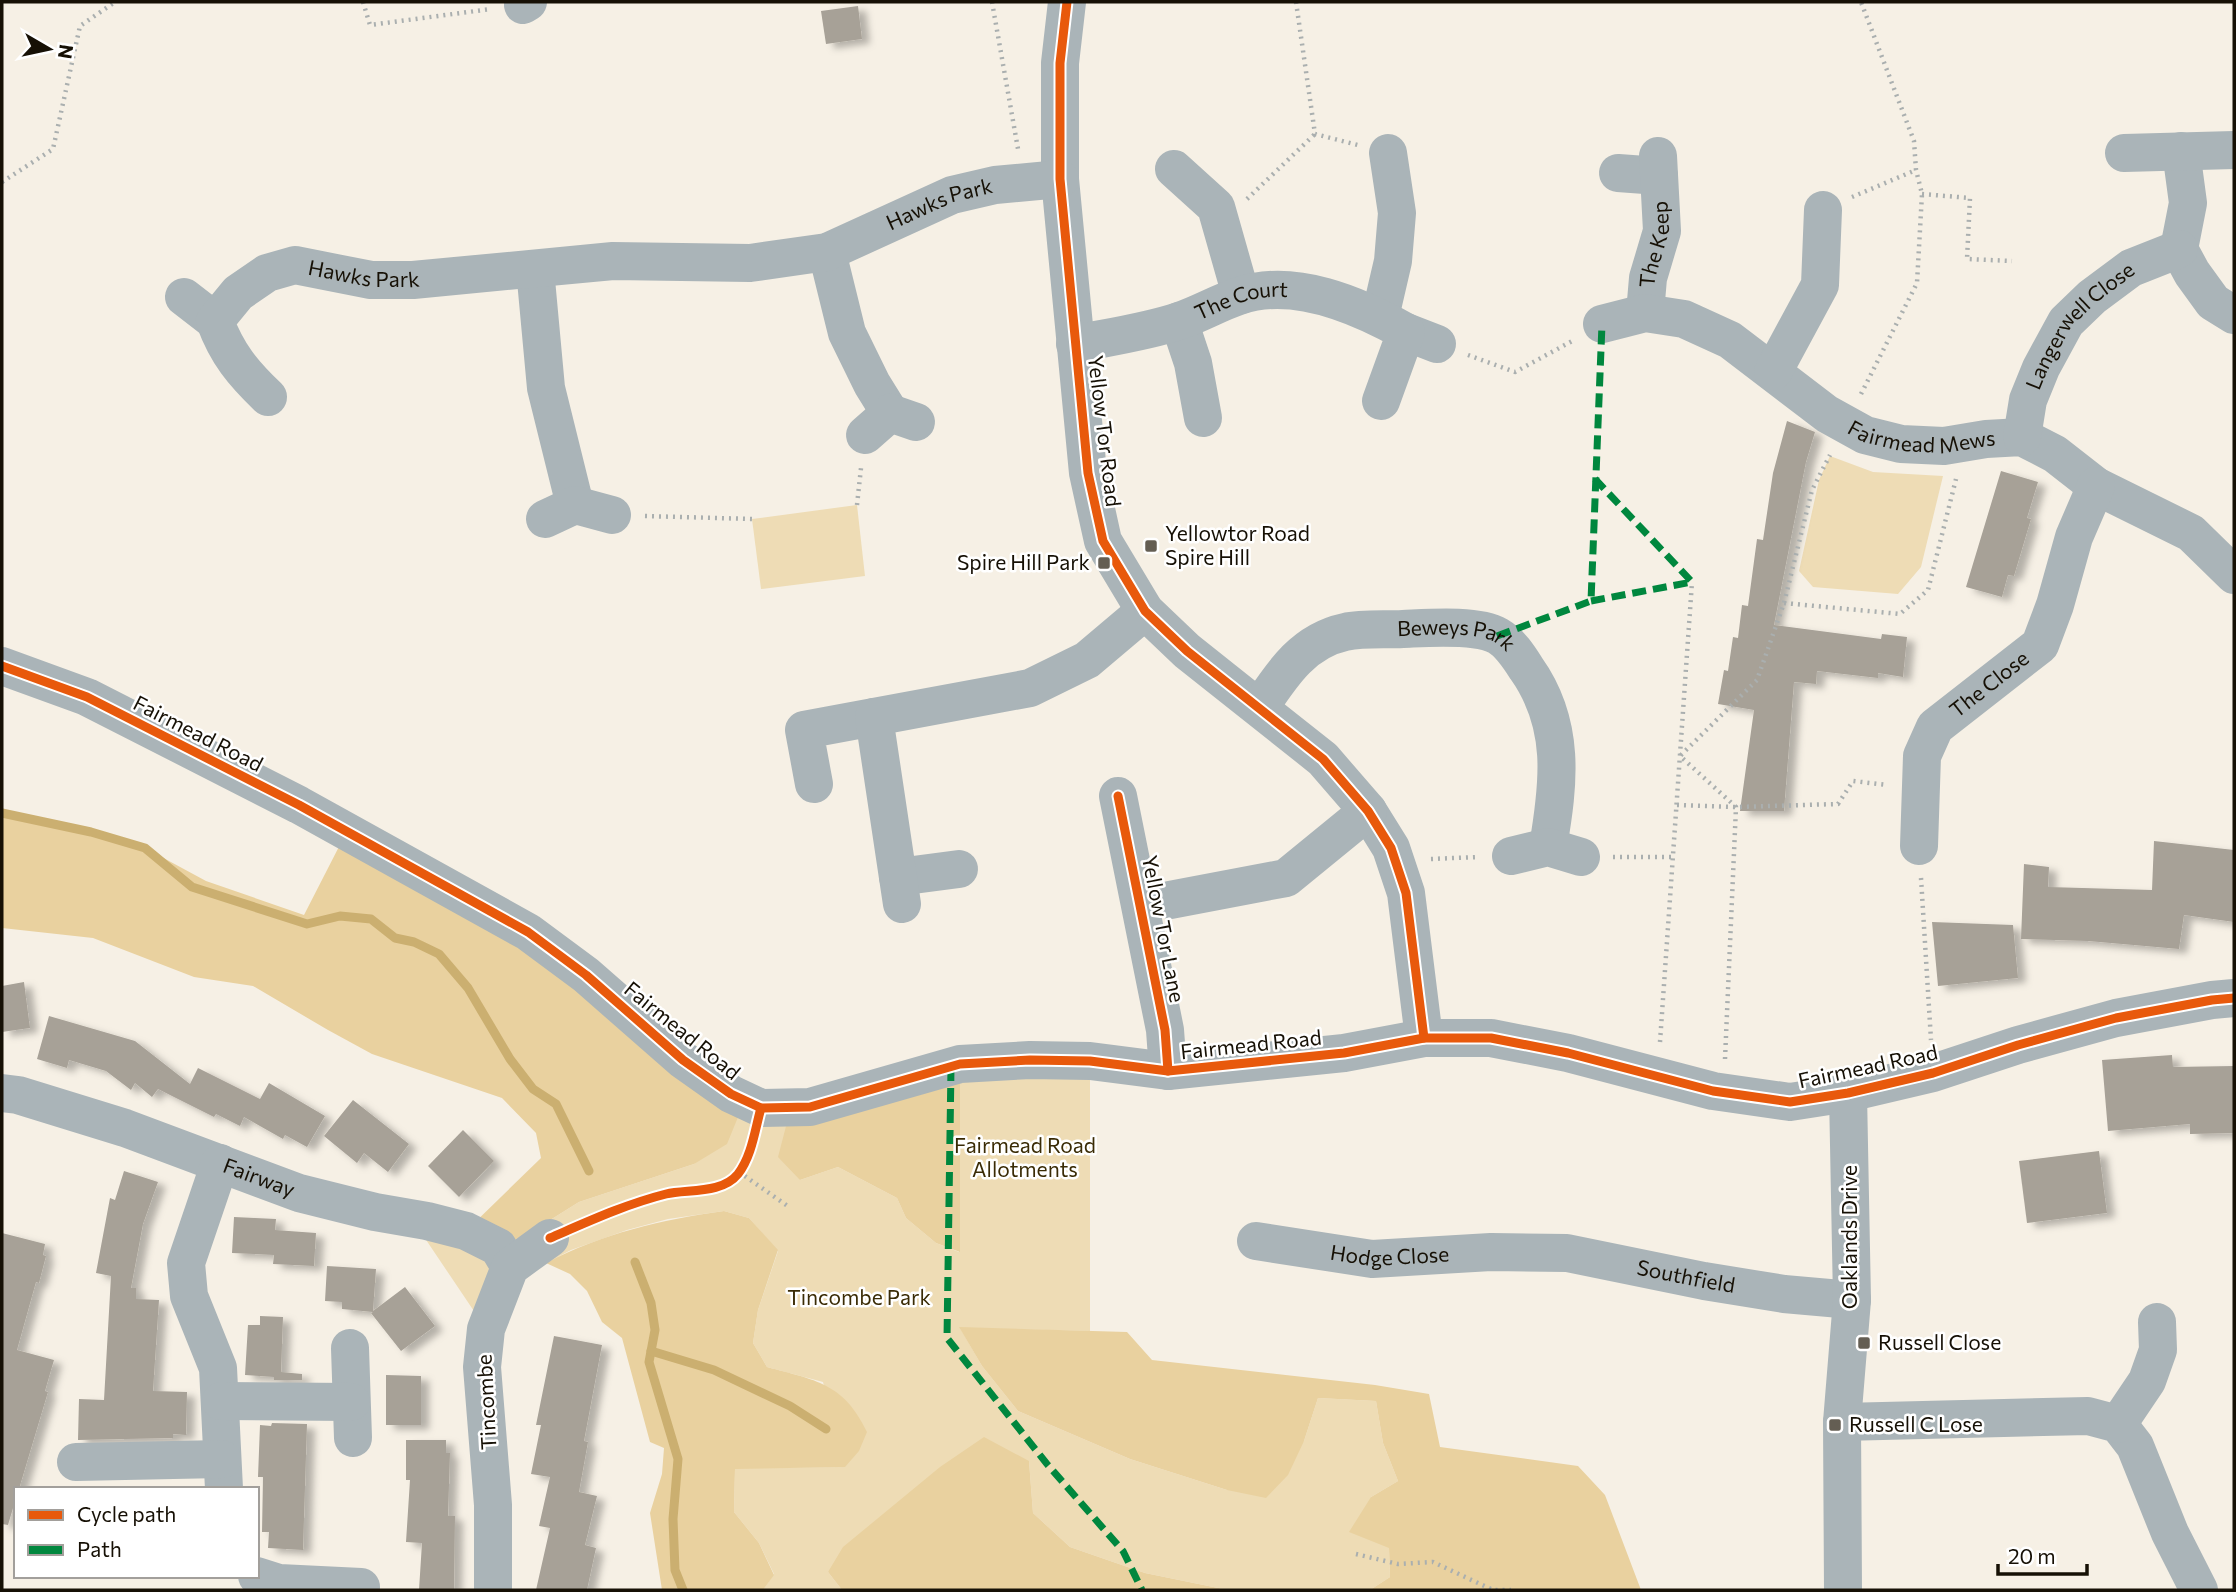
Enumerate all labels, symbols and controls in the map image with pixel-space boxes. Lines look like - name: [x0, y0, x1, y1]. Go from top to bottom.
- north arrow: [14, 14, 84, 84]
- text: N: [54, 43, 79, 61]
- street label: Hawks Park: [882, 172, 995, 234]
- street label: The Keep: [1633, 200, 1673, 288]
- street label: Hawks Park: [306, 254, 420, 291]
- street label: Langerwell Close: [2020, 256, 2139, 393]
- street label: The Court: [1190, 276, 1288, 324]
- street label: Yellow Tor Road: [1084, 354, 1127, 508]
- street label: Fairmead Mews: [1844, 414, 1996, 458]
- place label: Yellowtor Road Spire Hill: [1165, 520, 1310, 569]
- marker: Yellowtor Road Spire Hill: [1143, 538, 1159, 554]
- place label: Spire Hill Park: [957, 549, 1090, 574]
- marker: Spire Hill Park: [1096, 555, 1112, 571]
- street label: Beweys Park: [1397, 614, 1522, 655]
- street label: The Close: [1944, 645, 2033, 722]
- street label: Fairmead Road: [130, 689, 268, 776]
- street label: Yellow Tor Lane: [1138, 853, 1191, 1004]
- street label: Fairmead Road: [620, 975, 746, 1084]
- street label: Fairmead Road: [1179, 1024, 1323, 1063]
- street label: Fairmead Road: [1796, 1039, 1940, 1093]
- park label: Fairmead Road Allotments: [954, 1132, 1096, 1181]
- street label: Fairway: [220, 1152, 299, 1201]
- street label: Oaklands Drive: [1836, 1165, 1861, 1309]
- street label: Hodge Close: [1329, 1239, 1450, 1270]
- street label: Southfield: [1635, 1254, 1737, 1297]
- park label: Tincombe Park: [787, 1284, 931, 1309]
- place label: Russell Close: [1878, 1329, 2001, 1354]
- marker: Russell Close: [1856, 1335, 1872, 1351]
- street label: Tincombe: [471, 1354, 500, 1450]
- place label: Russell C Lose: [1849, 1411, 1983, 1436]
- marker: Russell C Lose: [1827, 1417, 1843, 1433]
- legend: [14, 1487, 259, 1578]
- text: Cycle path: [77, 1501, 176, 1526]
- scale bar: [1998, 1532, 2087, 1576]
- text: Path: [77, 1536, 122, 1561]
- text: 20 m: [2008, 1543, 2056, 1568]

